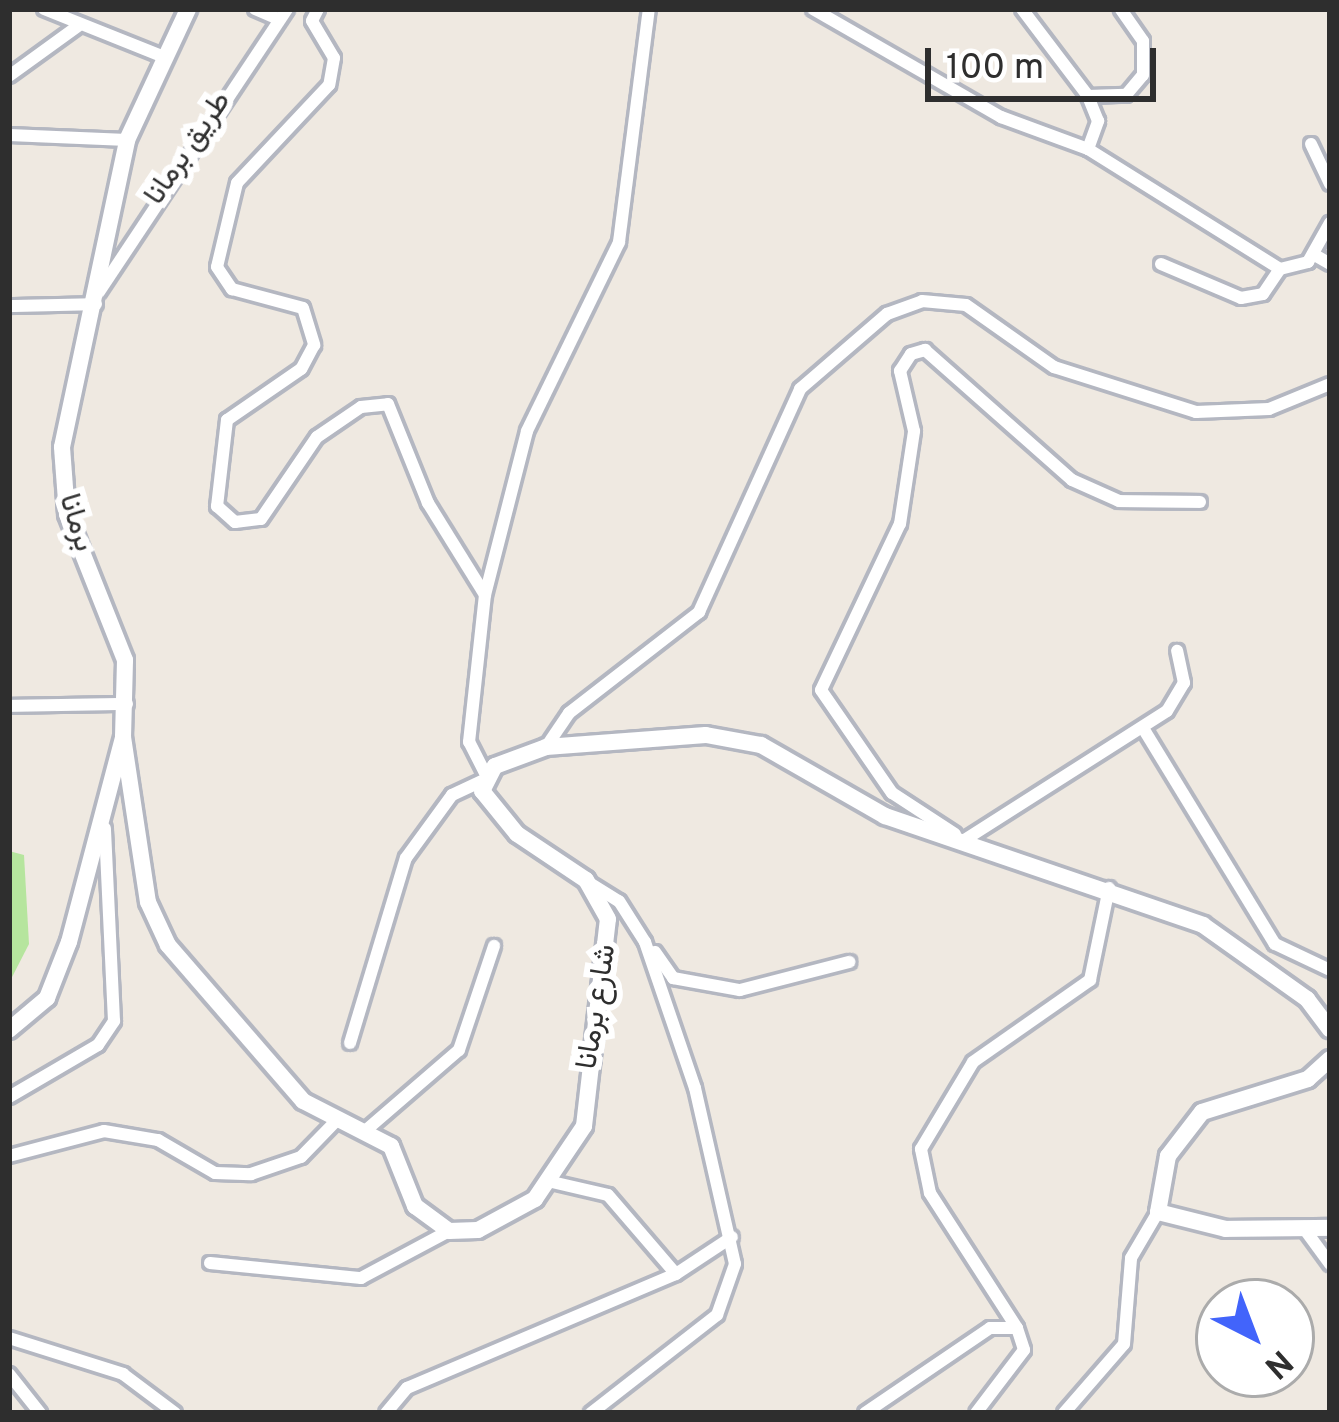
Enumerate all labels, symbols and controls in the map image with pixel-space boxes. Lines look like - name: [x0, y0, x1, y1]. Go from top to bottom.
- scale bar: [931, 24, 1162, 98]
- text: 100 m: [946, 46, 1044, 92]
- street label: طريق برمانا: [138, 85, 240, 213]
- street label: برمانا: [49, 490, 101, 556]
- street label: شارع برمانا: [570, 942, 626, 1072]
- north arrow: [1195, 1278, 1315, 1398]
- text: N: [1254, 1339, 1300, 1386]

